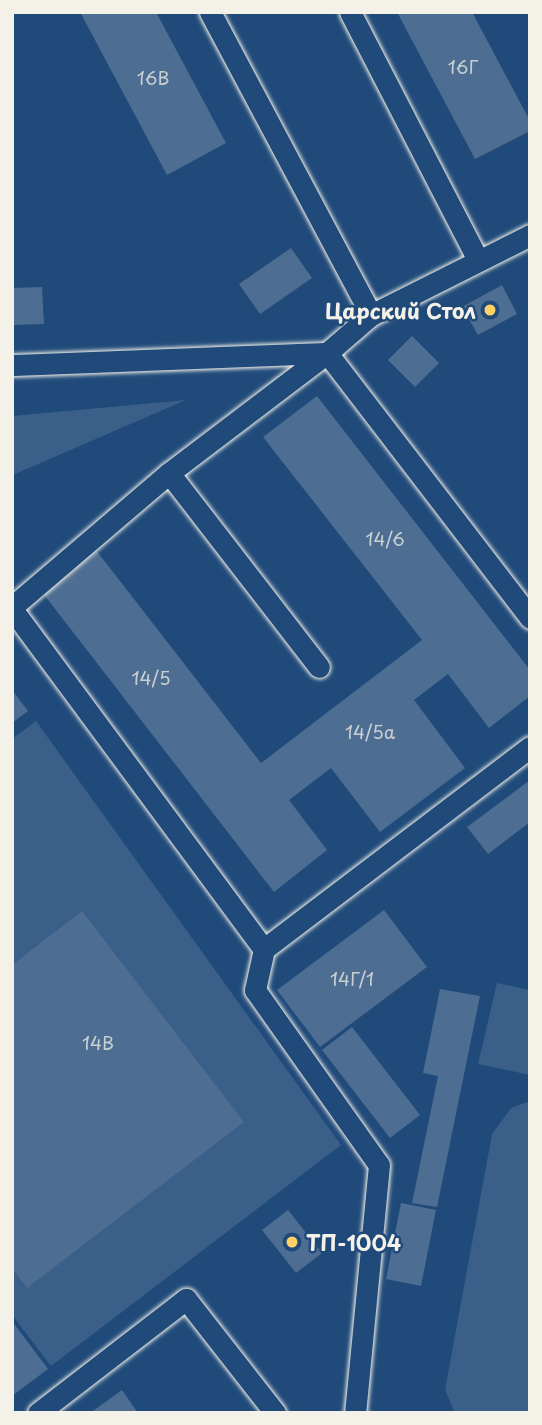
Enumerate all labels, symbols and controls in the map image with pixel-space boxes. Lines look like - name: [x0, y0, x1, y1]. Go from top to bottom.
- house number: 16Г: [448, 56, 478, 78]
- house number: 16В: [137, 67, 169, 89]
- place label: Царский Стол: [324, 297, 476, 323]
- marker: Царский Стол: [482, 302, 498, 318]
- house number: 14/6: [365, 528, 405, 550]
- house number: 14/5: [132, 667, 170, 689]
- house number: 14/5а: [345, 721, 395, 743]
- house number: 14Г/1: [330, 968, 374, 990]
- house number: 14В: [82, 1032, 114, 1054]
- place label: ТП-1004: [306, 1229, 401, 1255]
- marker: ТП-1004: [284, 1234, 300, 1250]

